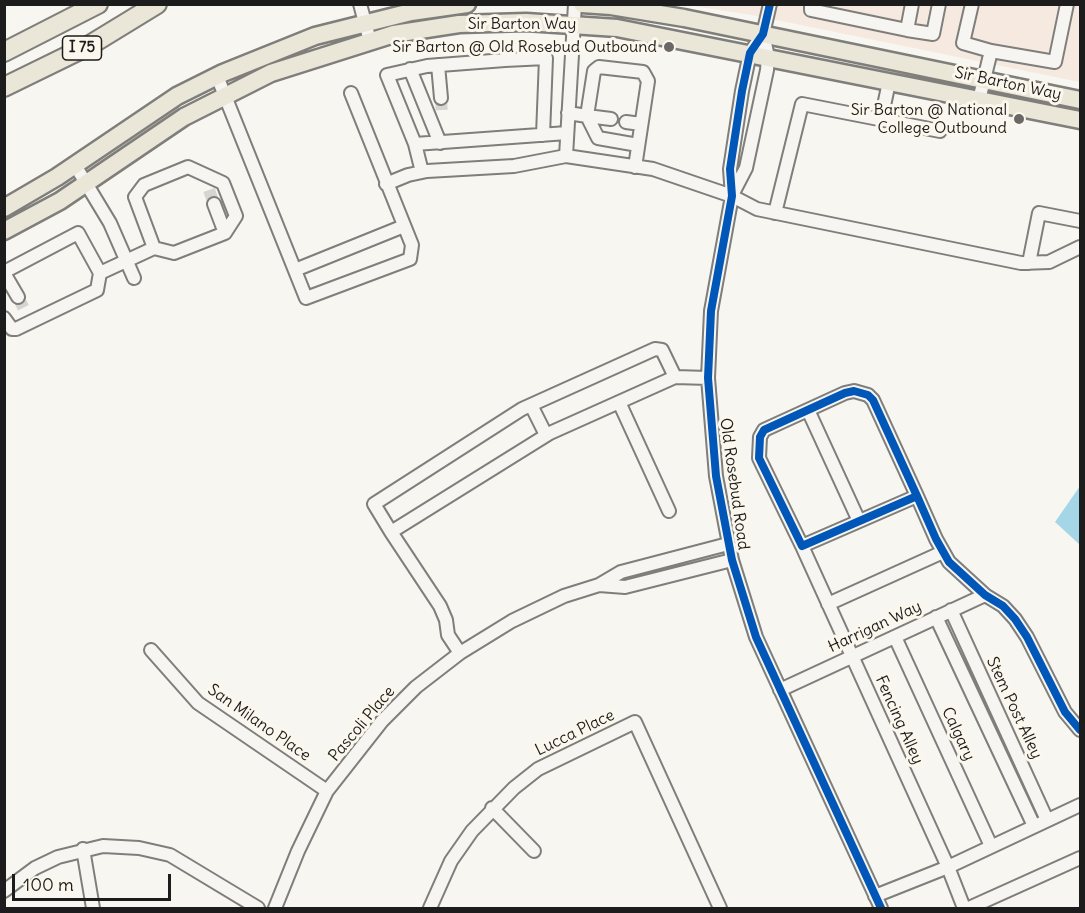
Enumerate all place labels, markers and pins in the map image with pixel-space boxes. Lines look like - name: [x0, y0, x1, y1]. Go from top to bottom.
- place label: Sir Barton @ Old Rosebud Outbound: [392, 37, 657, 57]
- marker: Sir Barton @ Old Rosebud Outbound: [662, 40, 676, 54]
- place label: Sir Barton @ National College Outbound: [851, 100, 1007, 138]
- marker: Sir Barton @ National College Outbound: [1012, 112, 1026, 126]

